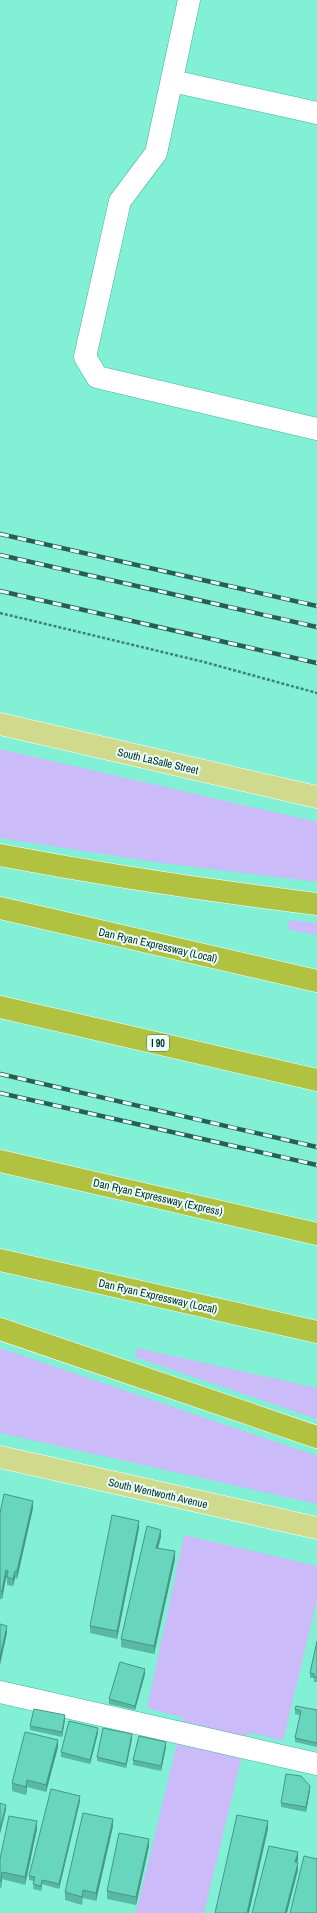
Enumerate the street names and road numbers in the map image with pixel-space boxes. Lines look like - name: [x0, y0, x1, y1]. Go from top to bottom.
- street label: South LaSalle Street: [116, 745, 200, 777]
- street label: Dan Ryan Expressway (Local): [97, 925, 219, 965]
- road number: I 90: [147, 1035, 169, 1051]
- street label: Dan Ryan Expressway (Express): [92, 1175, 224, 1219]
- street label: Dan Ryan Expressway (Local): [97, 1276, 219, 1316]
- street label: South Wentworth Avenue: [107, 1475, 209, 1511]

